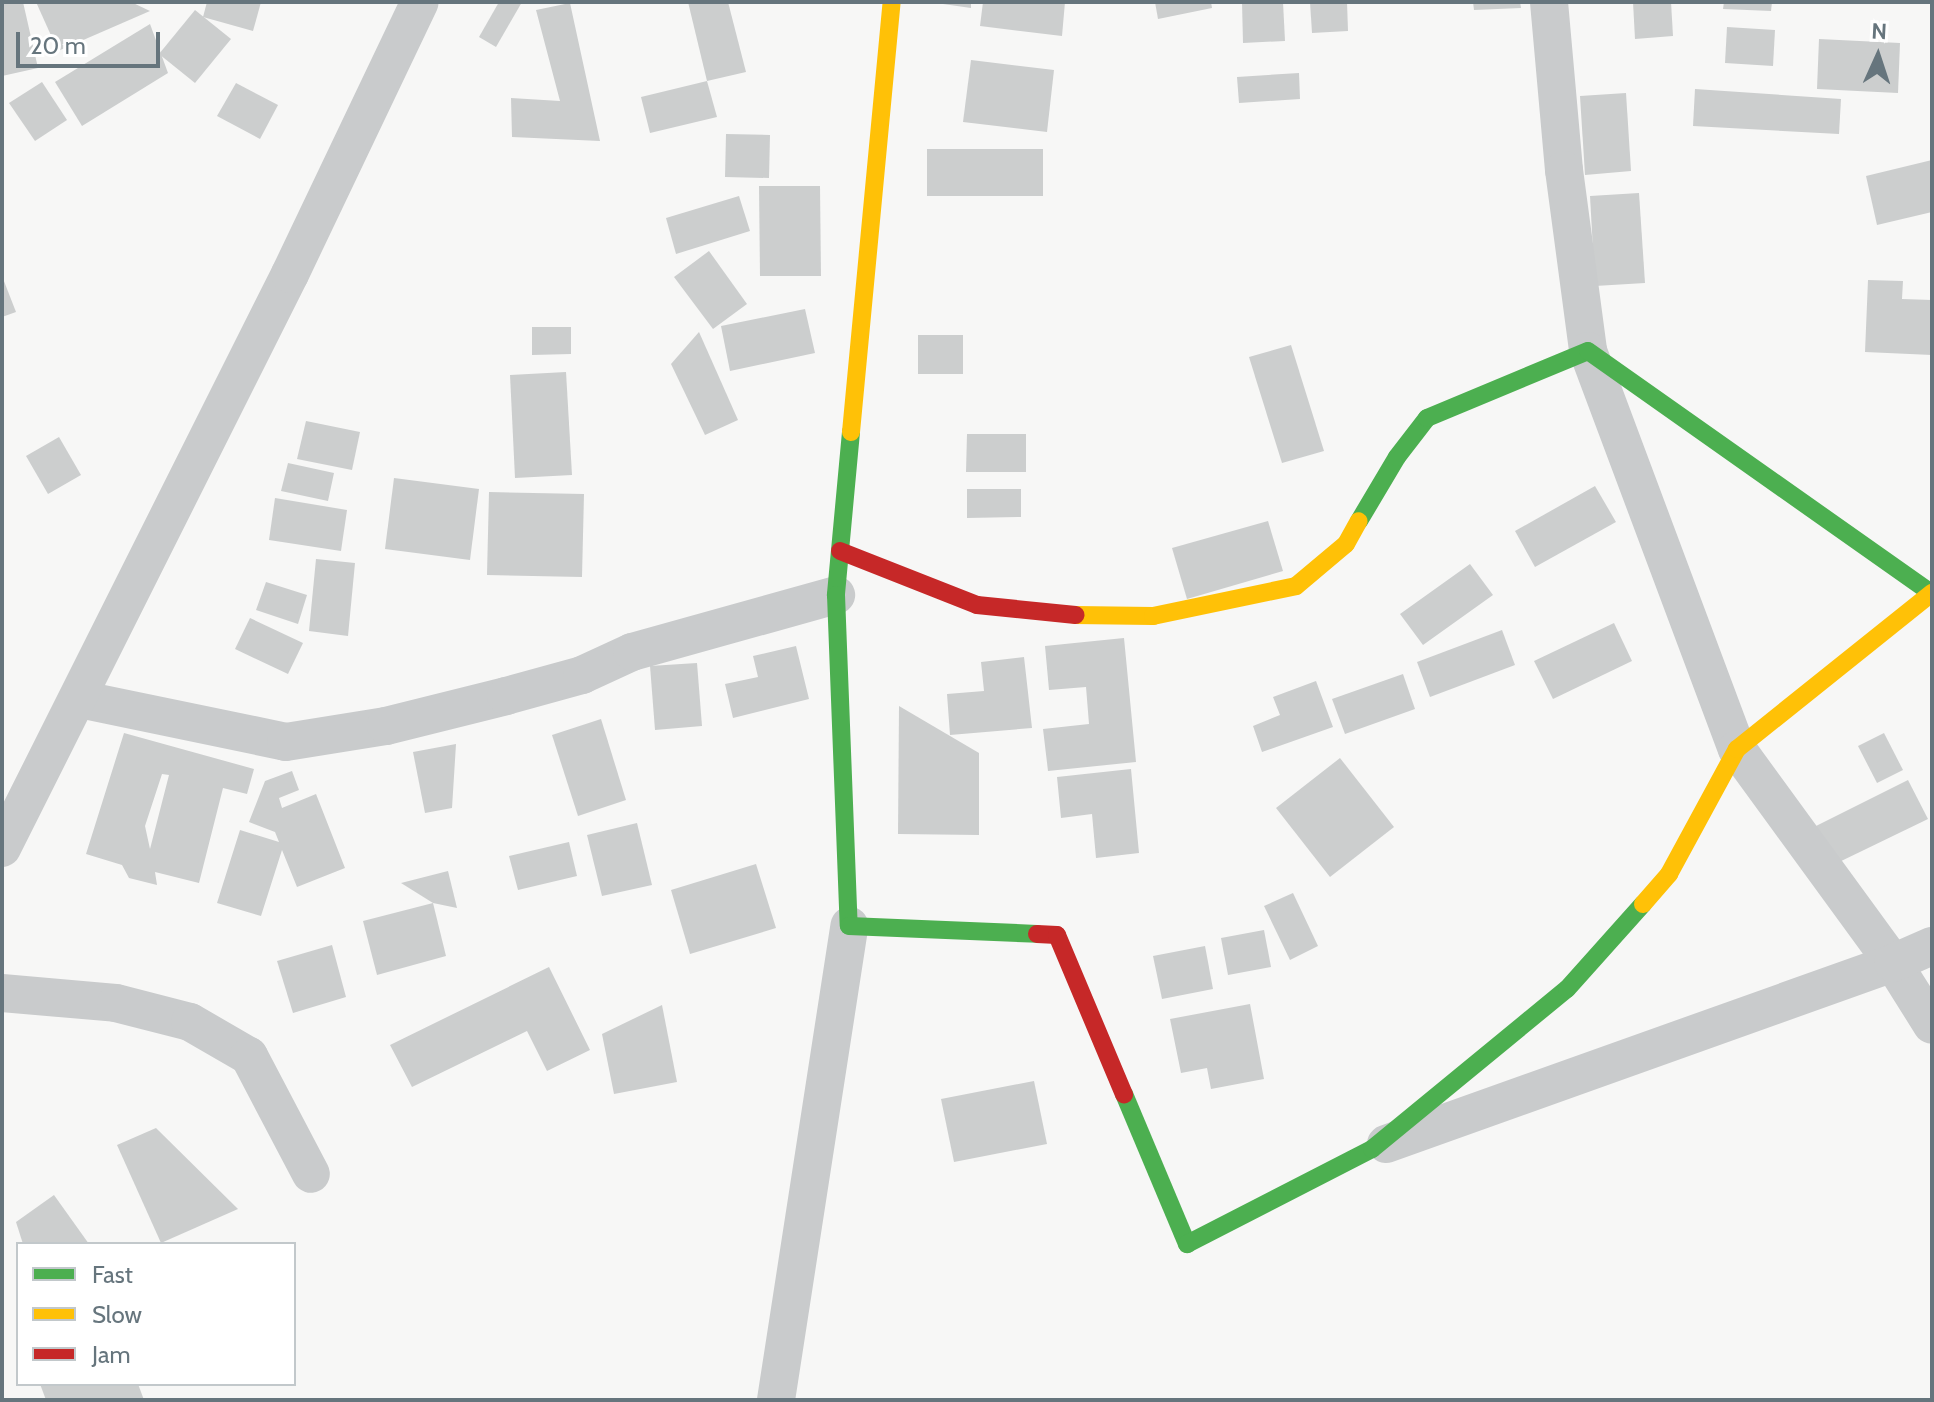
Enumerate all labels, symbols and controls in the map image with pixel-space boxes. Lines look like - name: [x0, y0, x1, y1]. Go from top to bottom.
- scale bar: [20, 16, 164, 66]
- north arrow: [1838, 16, 1918, 96]
- text: N: [1871, 18, 1888, 45]
- text: 20 m: [30, 31, 86, 60]
- legend: [16, 1242, 296, 1386]
- text: Fast: [92, 1260, 133, 1289]
- text: Slow: [92, 1300, 142, 1329]
- text: Jam: [92, 1340, 130, 1369]

